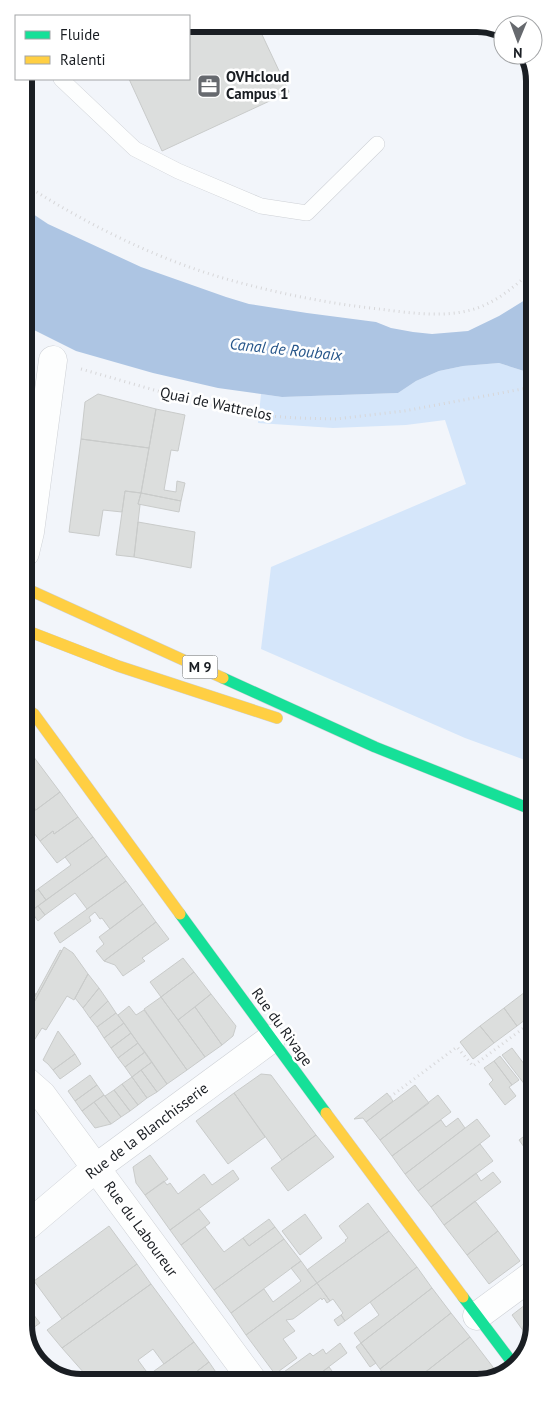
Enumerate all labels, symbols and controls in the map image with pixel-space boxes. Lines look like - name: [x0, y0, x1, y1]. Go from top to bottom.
- legend: [15, 15, 190, 80]
- north arrow: [493, 15, 543, 65]
- text: Fluide: [60, 25, 100, 44]
- text: N: [513, 44, 523, 62]
- text: Ralenti: [60, 50, 106, 69]
- place label: OVHcloud Campus 1: [226, 67, 289, 103]
- office icon: OVHcloud Campus 1: [196, 73, 222, 99]
- water label: Canal de Roubaix: [229, 333, 344, 365]
- street label: Quai de Wattrelos: [158, 382, 274, 425]
- road number: M 9: [182, 656, 218, 679]
- street label: Rue du Rivage: [248, 984, 317, 1069]
- street label: Rue de la Blanchisserie: [82, 1078, 212, 1183]
- street label: Rue du Laboureur: [100, 1177, 182, 1280]

